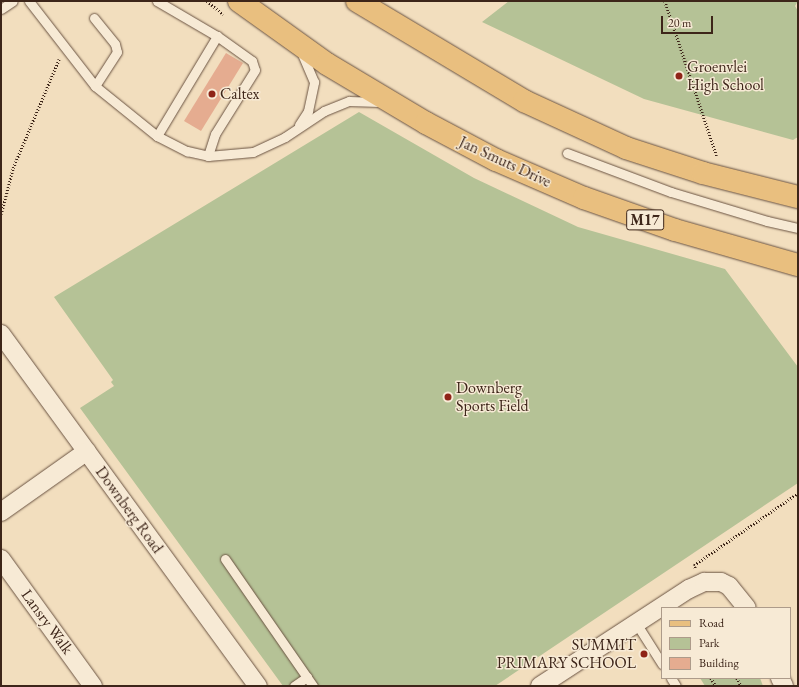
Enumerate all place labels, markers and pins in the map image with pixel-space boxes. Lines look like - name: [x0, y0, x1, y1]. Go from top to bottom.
- place label: Groenvlei High School: [687, 57, 764, 95]
- marker: Groenvlei High School: [674, 71, 684, 81]
- place label: Caltex: [220, 84, 259, 104]
- marker: Caltex: [207, 89, 217, 99]
- place label: Downberg Sports Field: [456, 378, 529, 416]
- marker: Downberg Sports Field: [443, 392, 453, 402]
- place label: SUMMIT PRIMARY SCHOOL: [497, 635, 636, 673]
- marker: SUMMIT PRIMARY SCHOOL: [639, 649, 649, 659]

